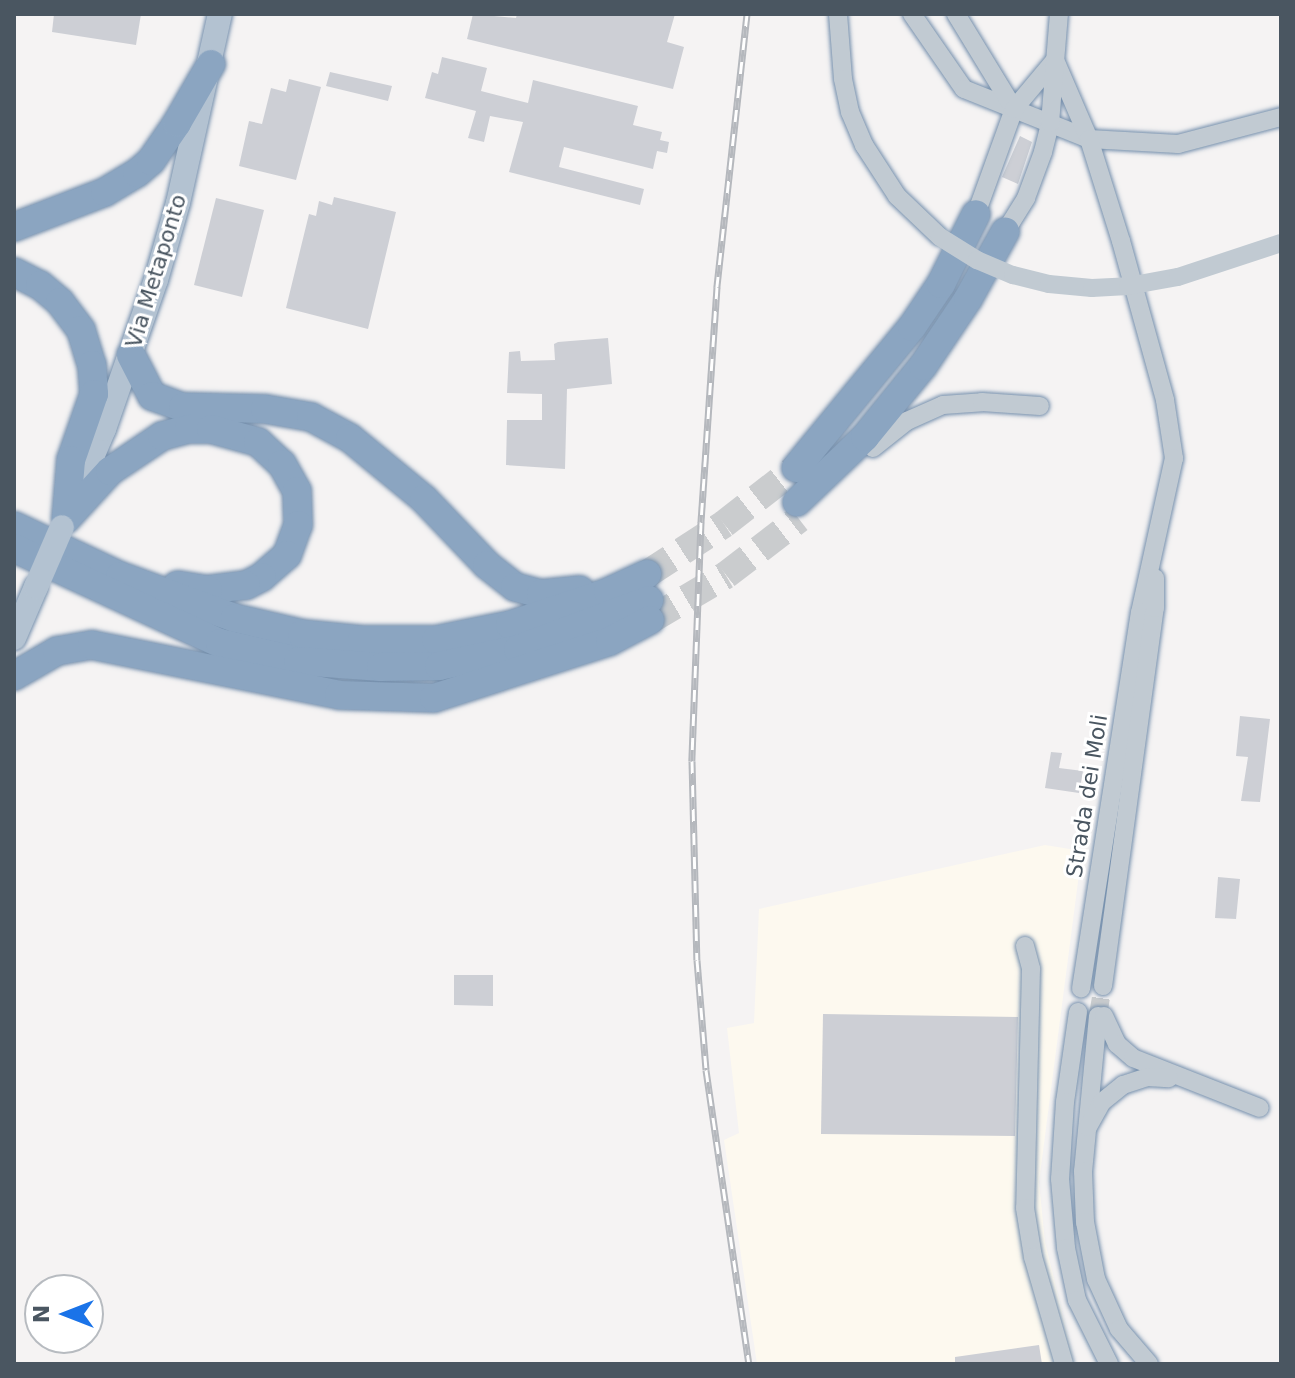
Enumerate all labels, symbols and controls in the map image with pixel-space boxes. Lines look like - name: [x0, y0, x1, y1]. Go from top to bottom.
- street label: Via Metaponto: [120, 191, 192, 351]
- street label: Strada dei Moli: [1061, 713, 1113, 879]
- north arrow: [24, 1274, 104, 1354]
- text: N: [29, 1305, 54, 1323]

